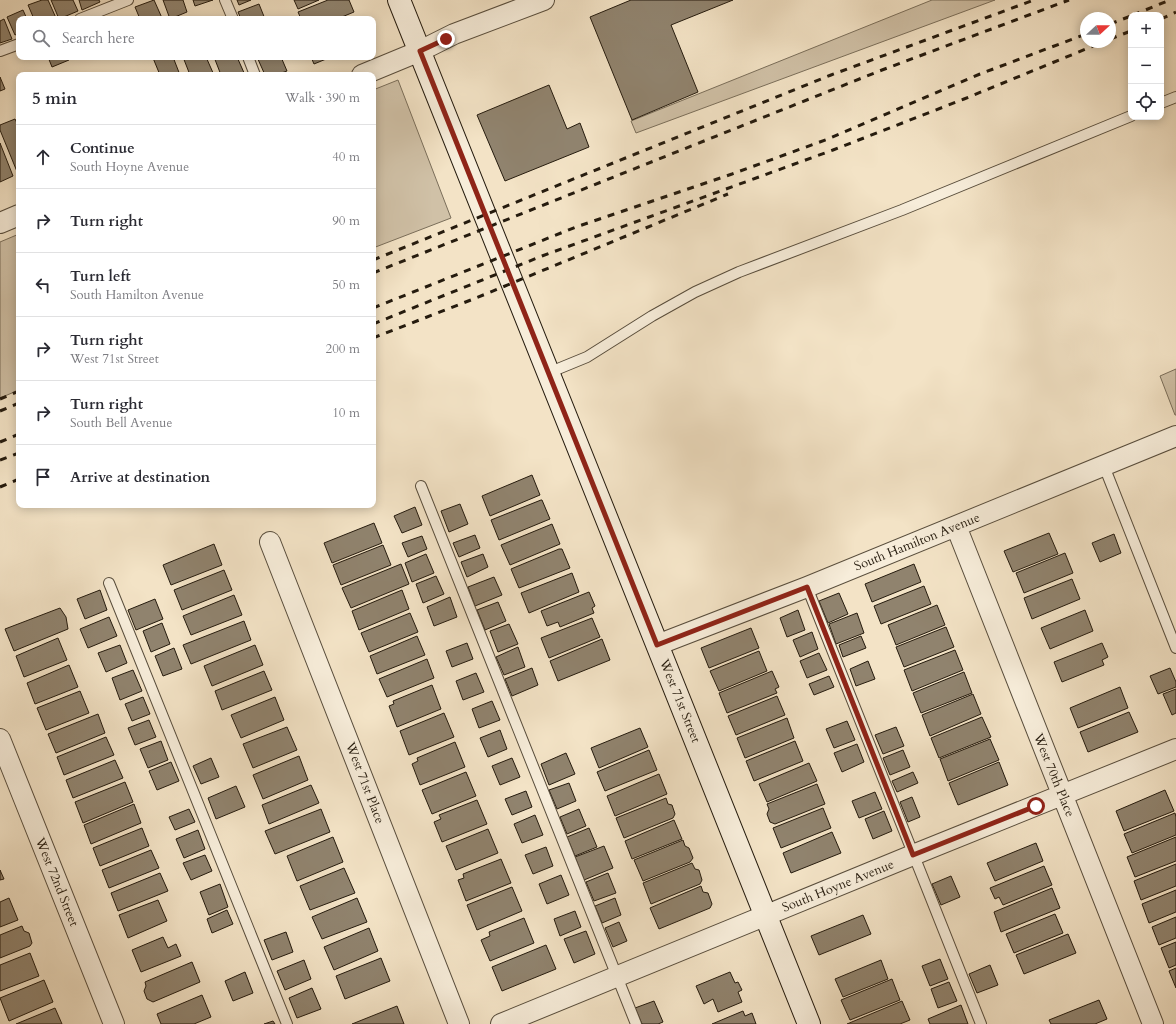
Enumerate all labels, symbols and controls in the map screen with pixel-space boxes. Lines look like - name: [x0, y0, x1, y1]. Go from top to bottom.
- north arrow: [1080, 12, 1116, 48]
- map controls: [1128, 12, 1164, 120]
- button: +: [1128, 12, 1164, 48]
- search box: [16, 16, 376, 60]
- icon: search: [30, 27, 52, 49]
- text: Search here: [62, 28, 135, 48]
- route end: [437, 30, 455, 48]
- button: −: [1128, 48, 1164, 84]
- button: locate: [1128, 84, 1164, 120]
- text: 5 min: [32, 87, 77, 110]
- text: Walk · 390 m: [285, 89, 360, 107]
- text: Continue: [70, 138, 135, 158]
- icon: ahead: [32, 146, 54, 168]
- text: 40 m: [332, 148, 360, 166]
- text: South Hoyne Avenue: [70, 158, 189, 176]
- icon: right: [32, 210, 54, 232]
- text: Turn right: [70, 211, 143, 231]
- text: 90 m: [332, 212, 360, 230]
- text: Turn left: [70, 266, 131, 286]
- icon: left: [32, 274, 54, 296]
- text: 50 m: [332, 276, 360, 294]
- text: South Hamilton Avenue: [70, 286, 204, 304]
- text: Turn right: [70, 330, 143, 350]
- icon: right: [32, 338, 54, 360]
- text: 200 m: [326, 340, 360, 358]
- text: West 71st Street: [70, 350, 159, 368]
- text: Turn right: [70, 394, 143, 414]
- icon: right: [32, 402, 54, 424]
- text: 10 m: [332, 404, 360, 422]
- text: South Bell Avenue: [70, 414, 172, 432]
- icon: arrive: [32, 466, 54, 488]
- text: Arrive at destination: [70, 467, 210, 487]
- street label: South Hamilton Avenue: [851, 509, 983, 575]
- street label: West 71st Street: [655, 656, 705, 746]
- street label: West 70th Place: [1029, 730, 1079, 820]
- street label: West 71st Place: [341, 739, 389, 826]
- route start: [1027, 797, 1045, 815]
- street label: West 72nd Street: [31, 834, 83, 929]
- street label: South Hoyne Avenue: [779, 855, 897, 917]

